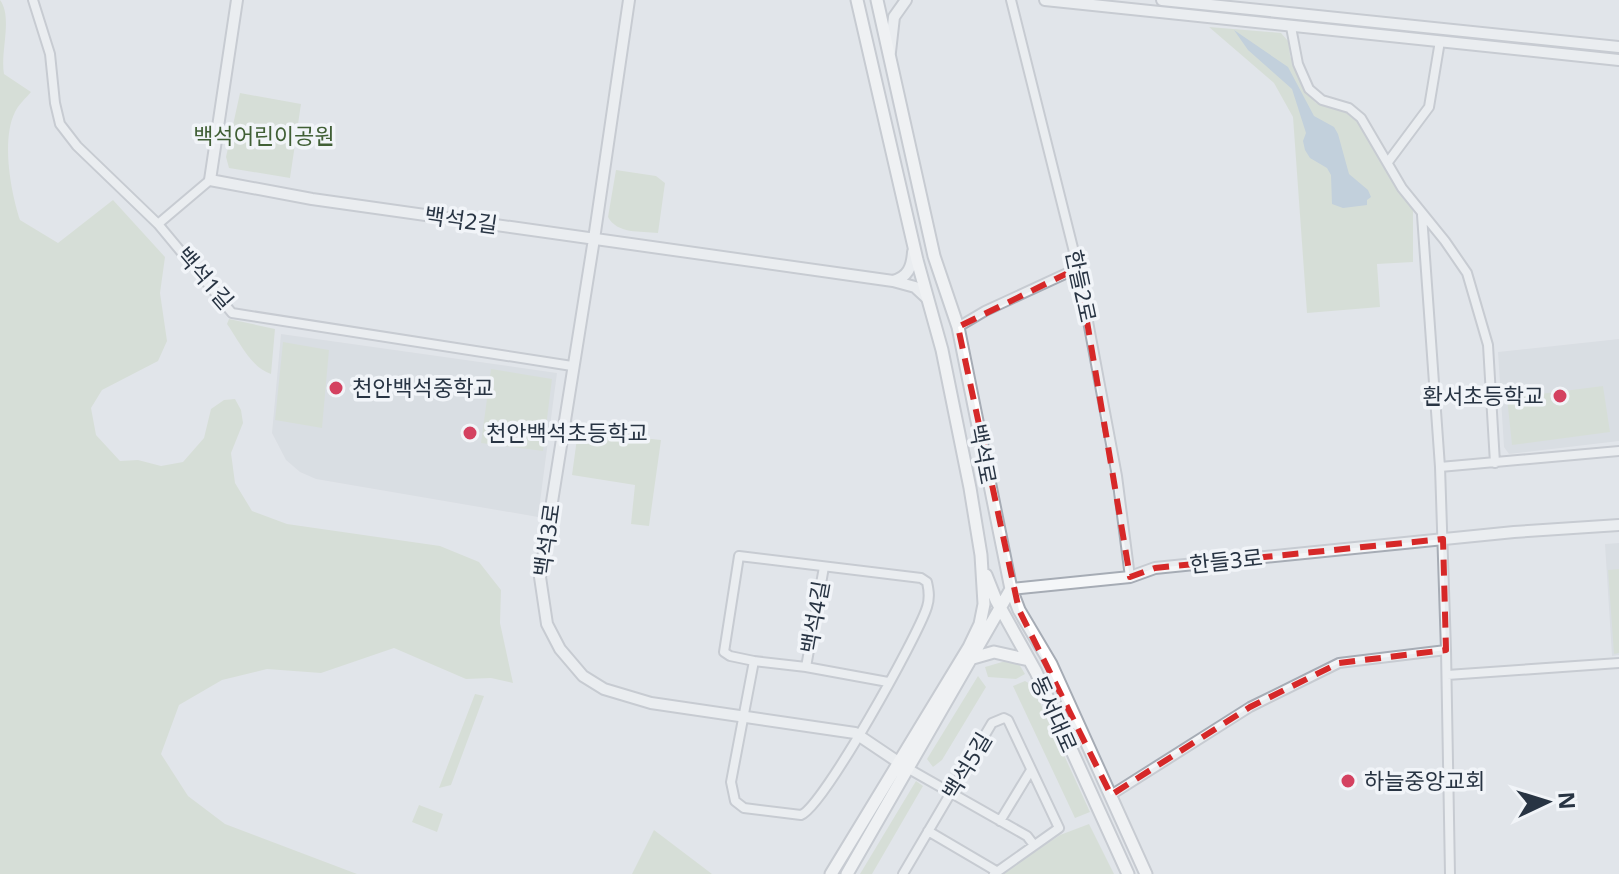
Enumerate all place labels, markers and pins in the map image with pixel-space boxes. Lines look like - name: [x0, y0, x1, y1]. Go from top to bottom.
- place label: 천안백석중학교: [352, 372, 494, 402]
- marker: 천안백석중학교: [327, 379, 345, 397]
- place label: 환서초등학교: [1423, 380, 1544, 410]
- marker: 환서초등학교: [1551, 387, 1569, 405]
- place label: 천안백석초등학교: [486, 417, 648, 447]
- marker: 천안백석초등학교: [461, 424, 479, 442]
- place label: 하늘중앙교회: [1364, 765, 1485, 795]
- marker: 하늘중앙교회: [1339, 772, 1357, 790]

